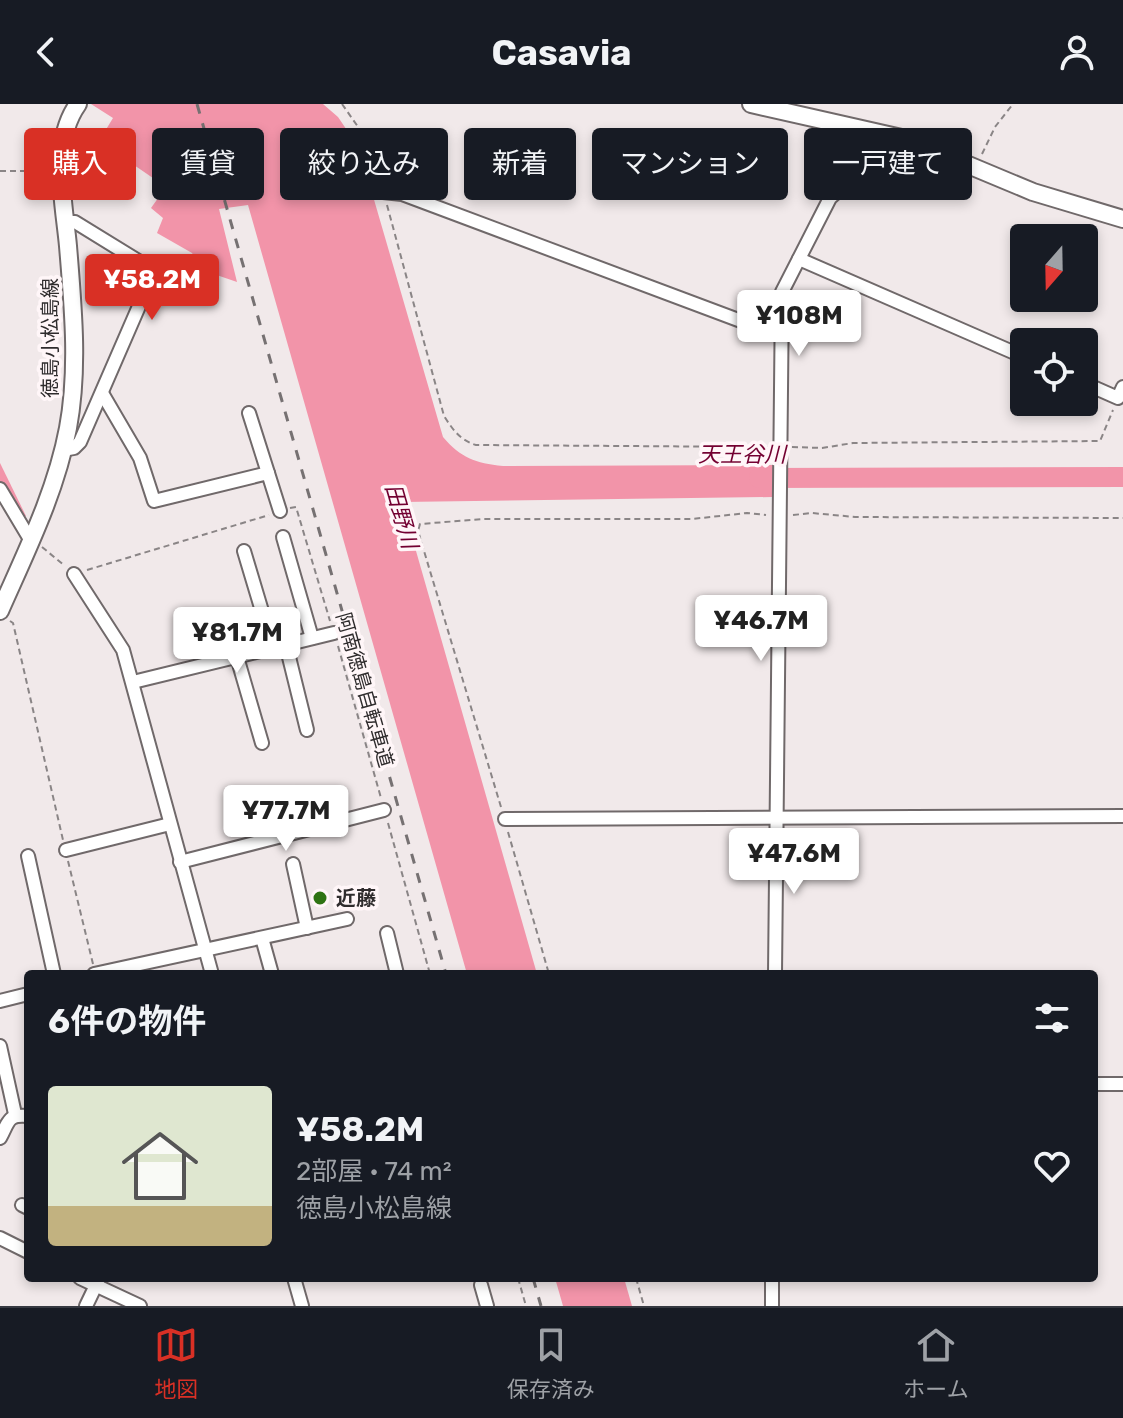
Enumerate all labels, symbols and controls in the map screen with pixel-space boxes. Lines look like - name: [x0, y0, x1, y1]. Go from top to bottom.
- icon: back: [24, 30, 68, 74]
- icon: person: [1055, 30, 1099, 74]
- text: Casavia: [491, 31, 632, 74]
- chip: 購入: [24, 128, 136, 200]
- chip: 賃貸: [152, 128, 264, 200]
- chip: 絞り込み: [280, 128, 448, 200]
- chip: 新着: [464, 128, 576, 200]
- chip: マンション: [592, 128, 788, 200]
- chip: 一戸建て: [804, 128, 972, 200]
- north arrow: [1010, 224, 1098, 312]
- map controls: [1010, 224, 1098, 416]
- pin: ¥58.2M: [87, 254, 217, 322]
- text: ¥58.2M: [103, 264, 201, 295]
- street label: 徳島小松島線: [38, 278, 62, 398]
- pin: ¥108M: [743, 290, 855, 358]
- text: ¥108M: [755, 300, 843, 331]
- button: locate: [1010, 328, 1098, 416]
- water label: 天王谷川: [698, 441, 788, 468]
- water label: 田野川: [379, 481, 424, 553]
- pin: ¥46.7M: [696, 595, 826, 663]
- text: ¥46.7M: [713, 605, 809, 636]
- pin: ¥81.7M: [172, 607, 302, 675]
- street label: 阿南徳島自転車道: [331, 610, 399, 770]
- text: ¥81.7M: [191, 617, 283, 648]
- pin: ¥77.7M: [221, 785, 351, 853]
- text: ¥77.7M: [241, 795, 331, 826]
- pin: ¥47.6M: [729, 828, 859, 896]
- text: ¥47.6M: [747, 838, 841, 869]
- place label: 近藤: [336, 886, 376, 910]
- marker: 近藤: [311, 889, 329, 907]
- icon: filters: [1030, 996, 1074, 1040]
- text: 6件の物件: [48, 1001, 206, 1042]
- text: ¥58.2M: [296, 1109, 424, 1150]
- icon: home: [112, 1118, 208, 1214]
- icon: heart: [1030, 1144, 1074, 1188]
- text: 2部屋 · 74 m²: [296, 1156, 452, 1187]
- text: 徳島小松島線: [296, 1193, 452, 1224]
- tab: 地図: [154, 1323, 198, 1403]
- tab: 保存済み: [507, 1323, 595, 1403]
- tab: ホーム: [903, 1323, 969, 1403]

